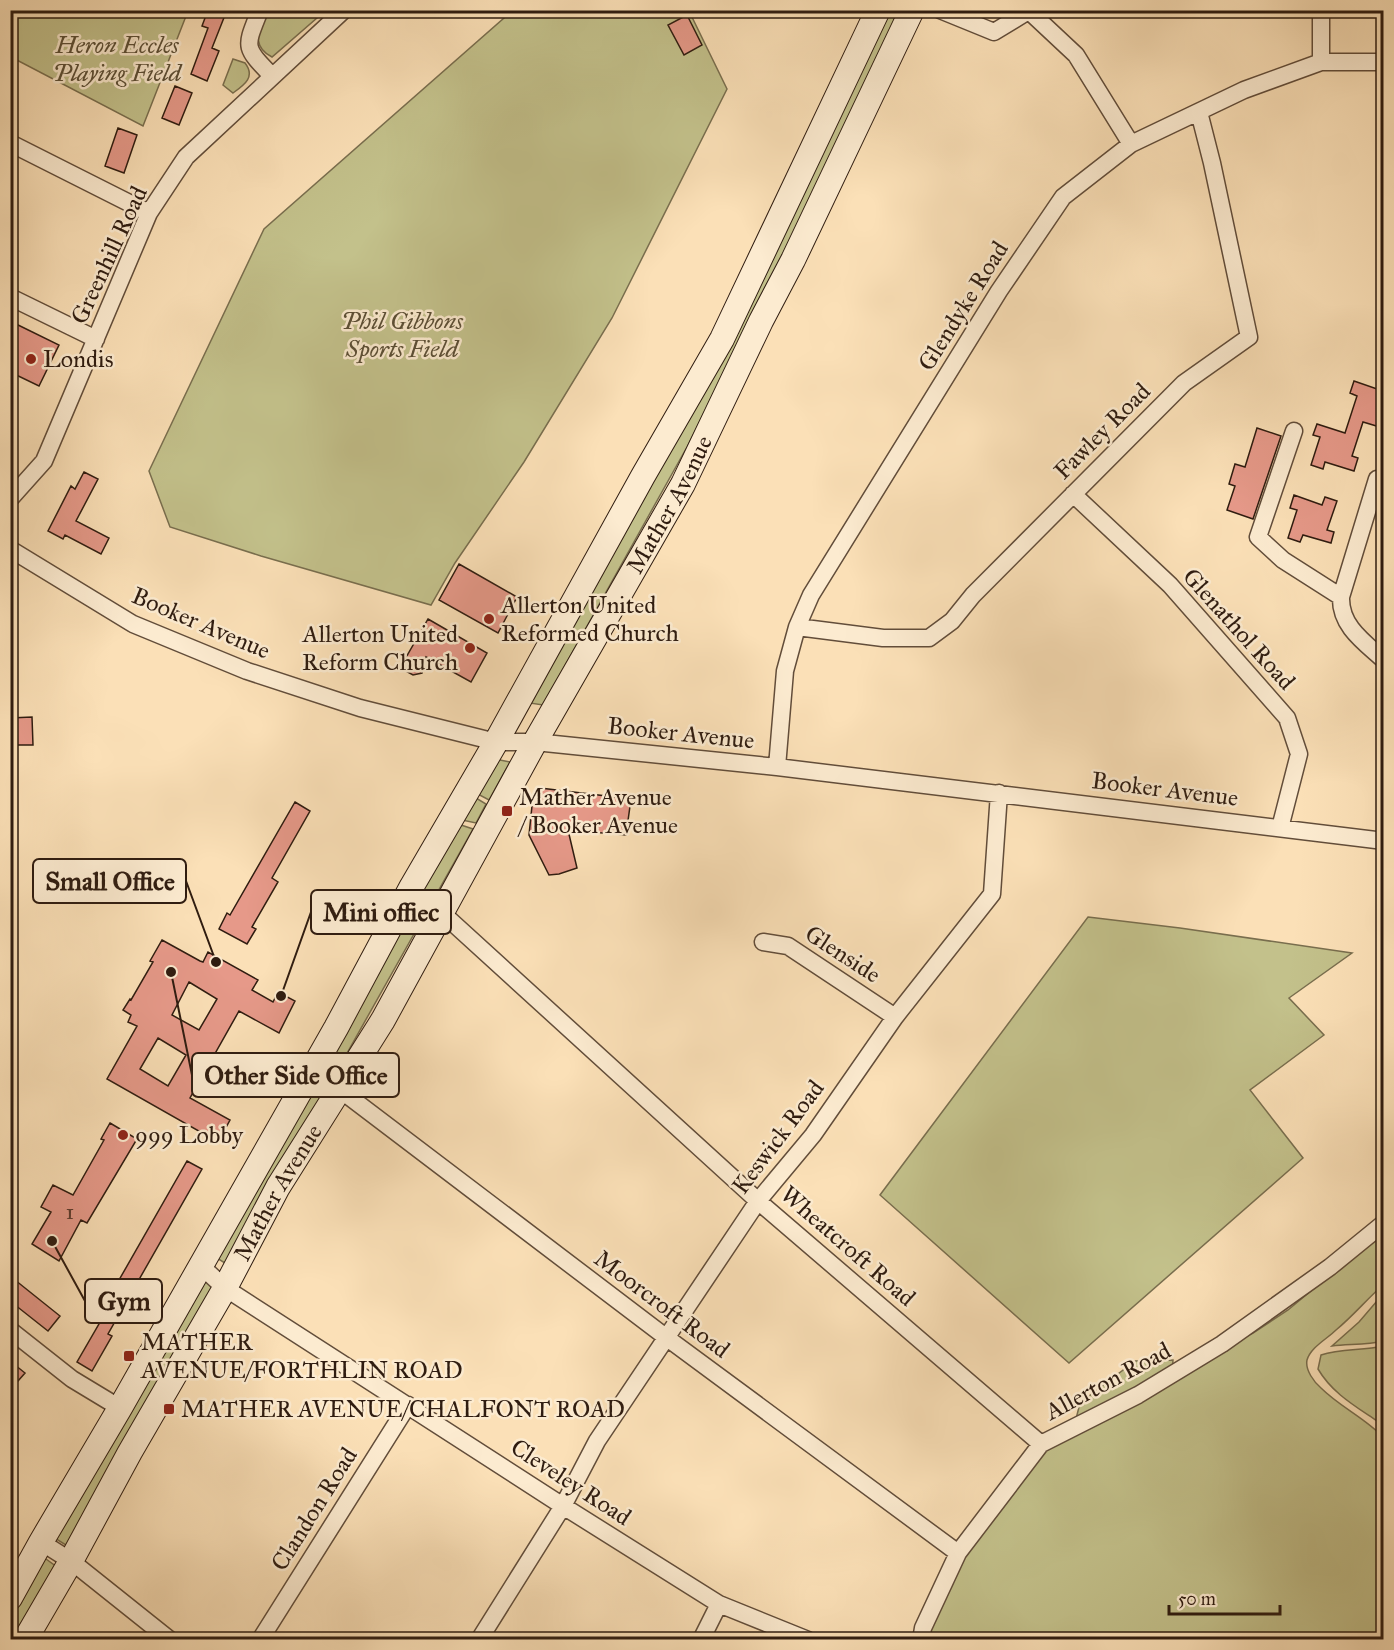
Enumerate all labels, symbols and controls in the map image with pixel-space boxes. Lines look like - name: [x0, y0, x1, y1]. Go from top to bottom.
- park label: Heron Eccles Playing Field: [53, 30, 183, 88]
- street label: Greenhill Road: [64, 181, 154, 329]
- street label: Glendyke Road: [911, 236, 1015, 376]
- park label: Phil Gibbons Sports Field: [341, 306, 464, 364]
- place label: Londis: [43, 344, 113, 374]
- marker: Londis: [24, 352, 38, 366]
- street label: Fawley Road: [1047, 376, 1157, 486]
- street label: Mather Avenue: [620, 431, 719, 579]
- street label: Glenathol Road: [1176, 562, 1302, 696]
- street label: Booker Avenue: [127, 580, 275, 666]
- place label: Allerton United Reformed Church: [500, 590, 679, 648]
- marker: Allerton United Reformed Church: [482, 612, 496, 626]
- place label: Allerton United Reform Church: [302, 619, 458, 677]
- marker: Allerton United Reform Church: [463, 641, 477, 655]
- street label: Booker Avenue: [606, 710, 756, 756]
- street label: Booker Avenue: [1090, 765, 1240, 813]
- place label: Mather Avenue / Booker Avenue: [517, 782, 678, 840]
- marker: Mather Avenue / Booker Avenue: [500, 804, 514, 818]
- callout: Small Office: [33, 859, 186, 903]
- text: Small Office: [45, 865, 175, 897]
- callout: Mini offiec: [311, 890, 451, 934]
- text: Mini offiec: [323, 896, 439, 928]
- street label: Glenside: [800, 918, 886, 990]
- callout: Other Side Office: [192, 1053, 399, 1097]
- text: Other Side Office: [204, 1059, 388, 1091]
- street label: Keswick Road: [725, 1074, 831, 1200]
- street label: Mather Avenue: [227, 1118, 329, 1266]
- place label: 999 Lobby: [135, 1120, 244, 1150]
- marker: 999 Lobby: [116, 1128, 130, 1142]
- street label: Wheatcroft Road: [774, 1179, 922, 1313]
- house number: 1: [66, 1199, 74, 1225]
- street label: Moorcroft Road: [588, 1243, 736, 1365]
- callout: Gym: [85, 1279, 162, 1323]
- text: Gym: [97, 1285, 151, 1317]
- place label: MATHER AVENUE/FORTHLIN ROAD: [140, 1327, 463, 1385]
- street label: Allerton Road: [1039, 1335, 1176, 1427]
- marker: MATHER AVENUE/FORTHLIN ROAD: [122, 1349, 136, 1363]
- place label: MATHER AVENUE/CHALFONT ROAD: [181, 1394, 625, 1424]
- marker: MATHER AVENUE/CHALFONT ROAD: [162, 1402, 176, 1416]
- street label: Cleveley Road: [505, 1432, 637, 1532]
- street label: Clandon Road: [264, 1442, 364, 1576]
- scale bar: [1169, 1578, 1280, 1616]
- text: 50 m: [1178, 1588, 1216, 1610]

